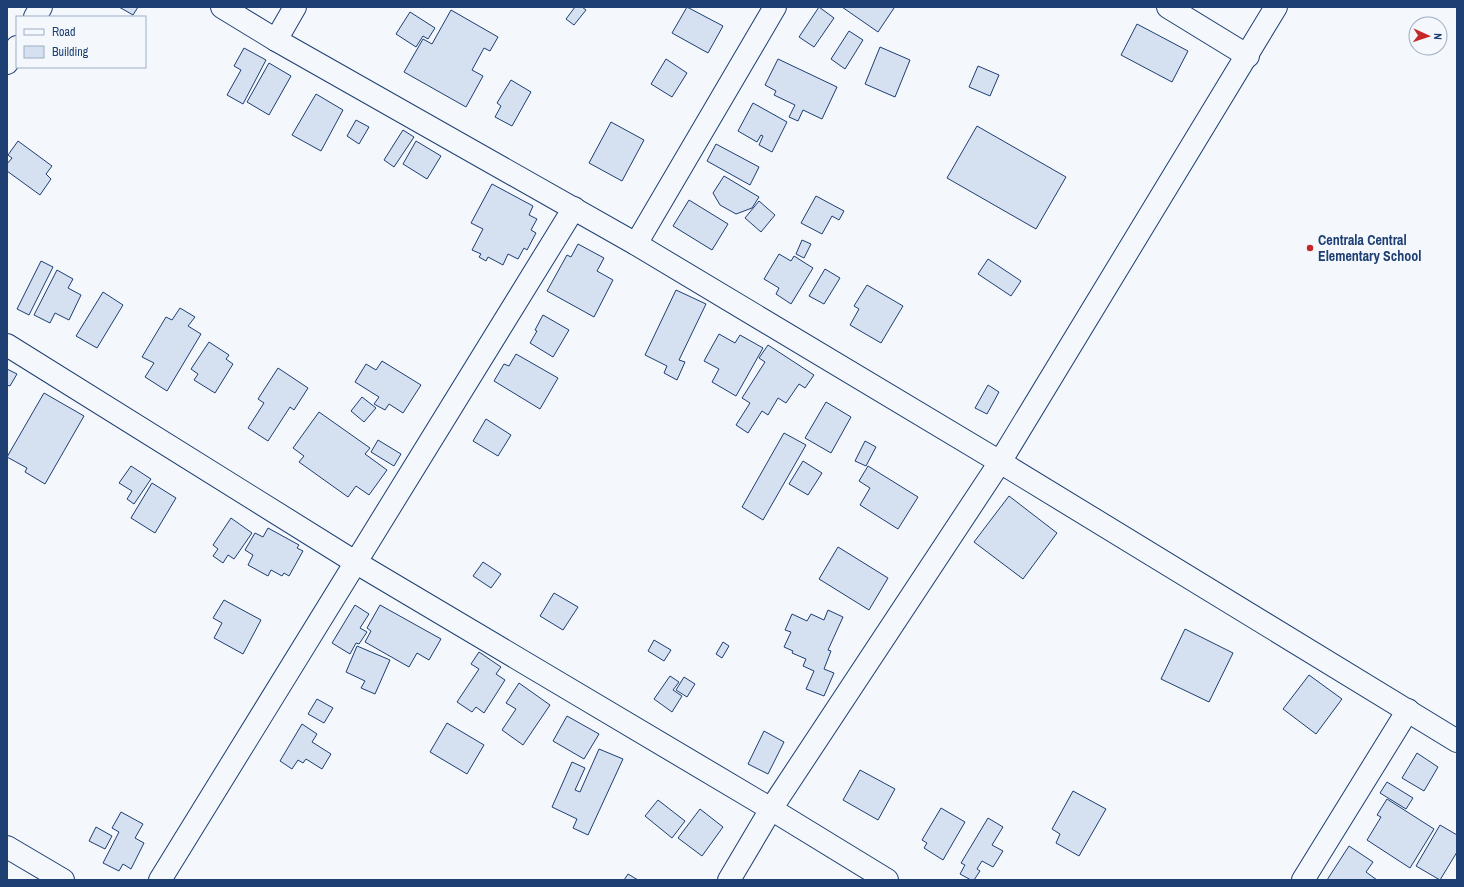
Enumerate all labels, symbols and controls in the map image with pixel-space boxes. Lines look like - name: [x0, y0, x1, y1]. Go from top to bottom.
- legend: [16, 16, 146, 68]
- north arrow: [1408, 16, 1448, 56]
- text: Road: [52, 24, 76, 40]
- text: N: [1431, 33, 1445, 40]
- text: Building: [52, 44, 89, 60]
- place label: Centrala Central Elementary School: [1318, 231, 1421, 265]
- marker: Centrala Central Elementary School: [1305, 243, 1315, 253]

